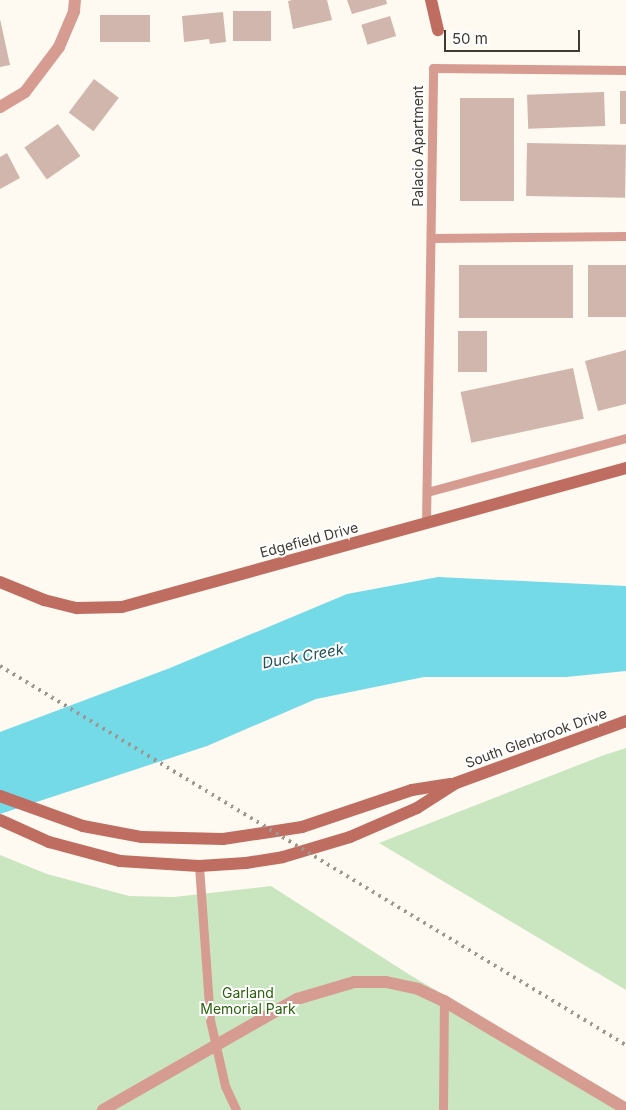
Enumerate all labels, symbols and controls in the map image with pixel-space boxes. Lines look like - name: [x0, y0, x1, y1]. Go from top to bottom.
- scale bar: [446, 20, 582, 52]
- text: 50 m: [452, 29, 488, 48]
- street label: Palacio Apartment: [410, 85, 426, 207]
- street label: Edgefield Drive: [258, 519, 360, 561]
- water label: Duck Creek: [261, 640, 345, 672]
- street label: South Glenbrook Drive: [463, 705, 609, 771]
- park label: Garland Memorial Park: [200, 985, 296, 1018]

